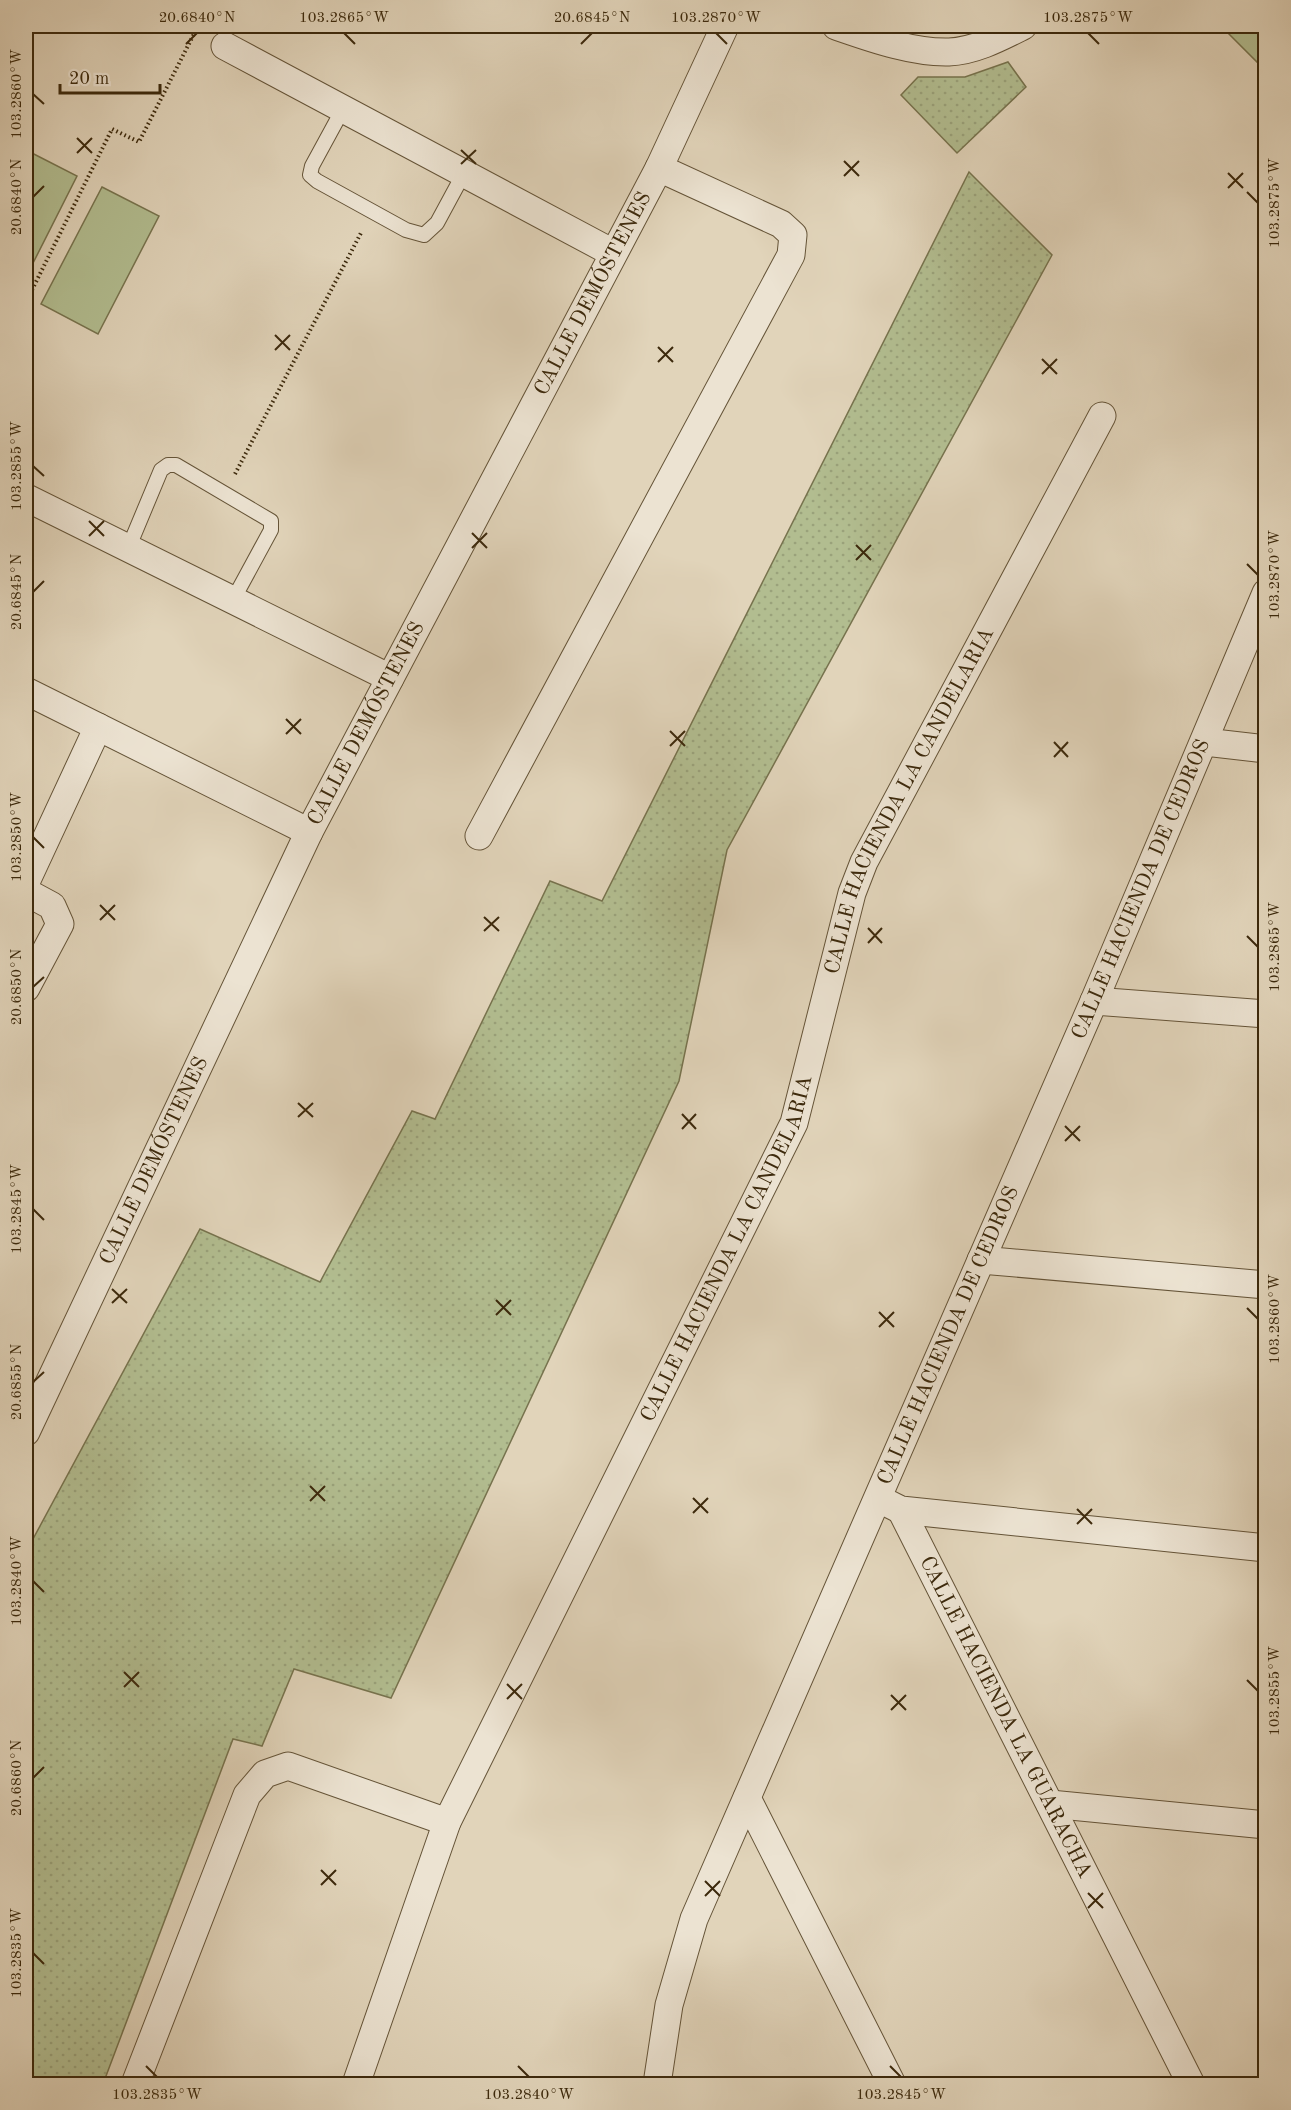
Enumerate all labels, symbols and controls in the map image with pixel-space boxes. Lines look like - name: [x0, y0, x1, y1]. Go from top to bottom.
- text: 20.6840°N: [159, 11, 236, 26]
- text: 103.2865°W: [299, 11, 389, 26]
- text: 20.6845°N: [554, 11, 631, 26]
- text: 103.2870°W: [671, 11, 761, 26]
- text: 103.2875°W: [1043, 11, 1133, 26]
- text: 103.2860°W: [10, 49, 25, 139]
- scale bar: [60, 57, 160, 95]
- text: 20 m: [69, 70, 109, 88]
- text: 20.6840°N: [10, 158, 25, 235]
- text: 103.2875°W: [1268, 158, 1283, 248]
- street label: CALLE DEMÓSTENES: [531, 188, 655, 399]
- text: 103.2855°W: [10, 421, 25, 511]
- text: 103.2870°W: [1268, 530, 1283, 620]
- text: 20.6845°N: [10, 553, 25, 630]
- street label: CALLE DEMÓSTENES: [304, 618, 428, 829]
- street label: CALLE HACIENDA LA CANDELARIA: [821, 624, 998, 976]
- street label: CALLE HACIENDA DE CEDROS: [1068, 736, 1214, 1043]
- text: 103.2850°W: [10, 792, 25, 882]
- text: 103.2865°W: [1268, 902, 1283, 992]
- text: 20.6850°N: [10, 948, 25, 1025]
- street label: CALLE DEMÓSTENES: [96, 1054, 212, 1268]
- street label: CALLE HACIENDA LA CANDELARIA: [637, 1073, 816, 1425]
- text: 103.2845°W: [10, 1164, 25, 1254]
- street label: CALLE HACIENDA DE CEDROS: [874, 1183, 1023, 1488]
- text: 103.2860°W: [1268, 1274, 1283, 1364]
- text: 20.6855°N: [10, 1343, 25, 1420]
- text: 103.2840°W: [10, 1536, 25, 1626]
- street label: CALLE HACIENDA LA GUARACHA: [916, 1553, 1096, 1881]
- text: 103.2855°W: [1268, 1646, 1283, 1736]
- text: 20.6860°N: [10, 1739, 25, 1816]
- text: 103.2835°W: [10, 1908, 25, 1998]
- text: 103.2835°W: [112, 2088, 202, 2103]
- text: 103.2840°W: [484, 2088, 574, 2103]
- text: 103.2845°W: [856, 2088, 946, 2103]

